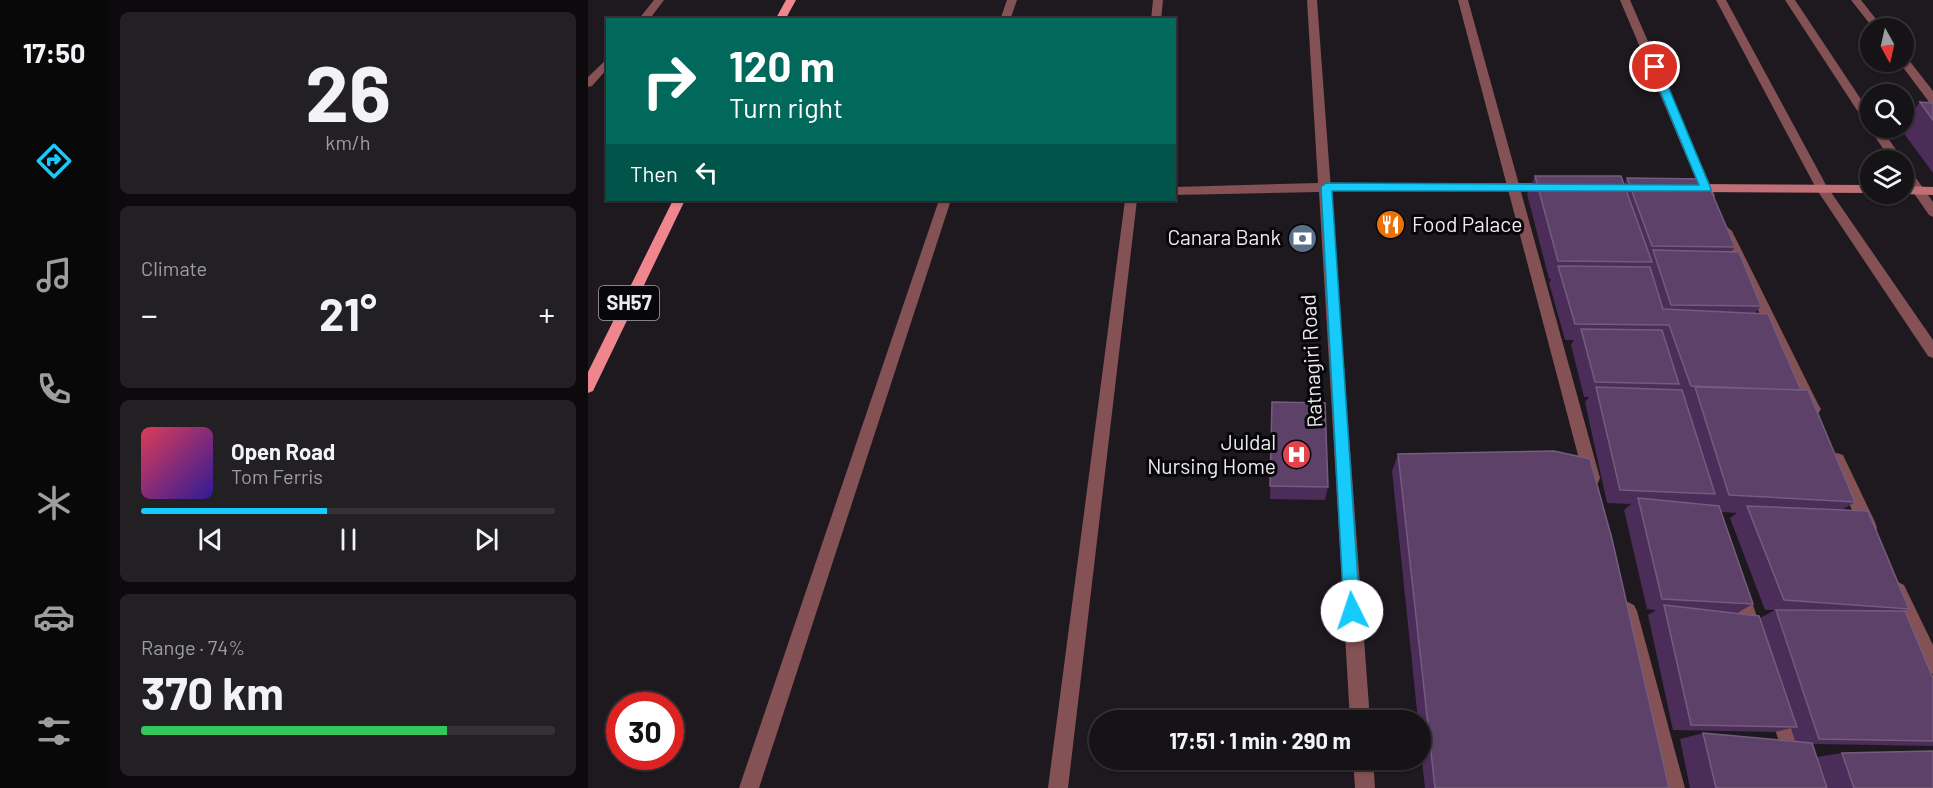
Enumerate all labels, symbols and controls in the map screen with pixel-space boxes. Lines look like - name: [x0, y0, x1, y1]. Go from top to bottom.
- north arrow: [1860, 18, 1914, 72]
- map controls: [1860, 18, 1914, 204]
- text: 17:50: [23, 36, 85, 68]
- text: 120 m: [729, 40, 835, 90]
- pin: [1629, 41, 1680, 92]
- icon: right: [630, 42, 708, 120]
- text: 26: [305, 44, 391, 138]
- icon: arrive: [1638, 50, 1671, 83]
- button: search: [1860, 84, 1914, 138]
- text: Turn right: [729, 91, 843, 123]
- text: km/h: [325, 130, 371, 154]
- icon: directions: [33, 140, 75, 182]
- button: layers: [1860, 150, 1914, 204]
- icon: left: [690, 156, 723, 189]
- text: Then: [630, 160, 678, 186]
- restaurant icon: Food Palace: [1375, 209, 1407, 241]
- place label: Food Palace: [1412, 211, 1522, 236]
- bank icon: Canara Bank: [1286, 222, 1318, 254]
- place label: Canara Bank: [1167, 224, 1281, 249]
- icon: music: [33, 254, 75, 296]
- text: Climate: [141, 256, 207, 280]
- text: 21°: [319, 286, 377, 340]
- road number: SH57: [599, 286, 659, 320]
- text: −: [141, 294, 158, 334]
- text: +: [539, 294, 555, 334]
- street label: Ratnagiri Road: [1295, 294, 1326, 428]
- icon: phone: [33, 368, 75, 410]
- place label: Juldal Nursing Home: [1147, 429, 1276, 478]
- text: Open Road: [231, 438, 335, 464]
- hospital icon: Juldal Nursing Home: [1281, 439, 1313, 471]
- text: Tom Ferris: [231, 464, 323, 488]
- icon: climate: [33, 482, 75, 524]
- icon: previous: [194, 523, 227, 556]
- icon: pause: [332, 523, 365, 556]
- icon: next: [470, 523, 503, 556]
- position arrow: [1320, 579, 1384, 643]
- icon: car: [33, 596, 75, 638]
- text: Range · 74%: [141, 635, 245, 659]
- text: 370 km: [141, 665, 284, 719]
- speed limit sign: 30: [606, 692, 684, 770]
- icon: filters: [33, 710, 75, 752]
- text: 17:51 · 1 min · 290 m: [1169, 727, 1351, 753]

